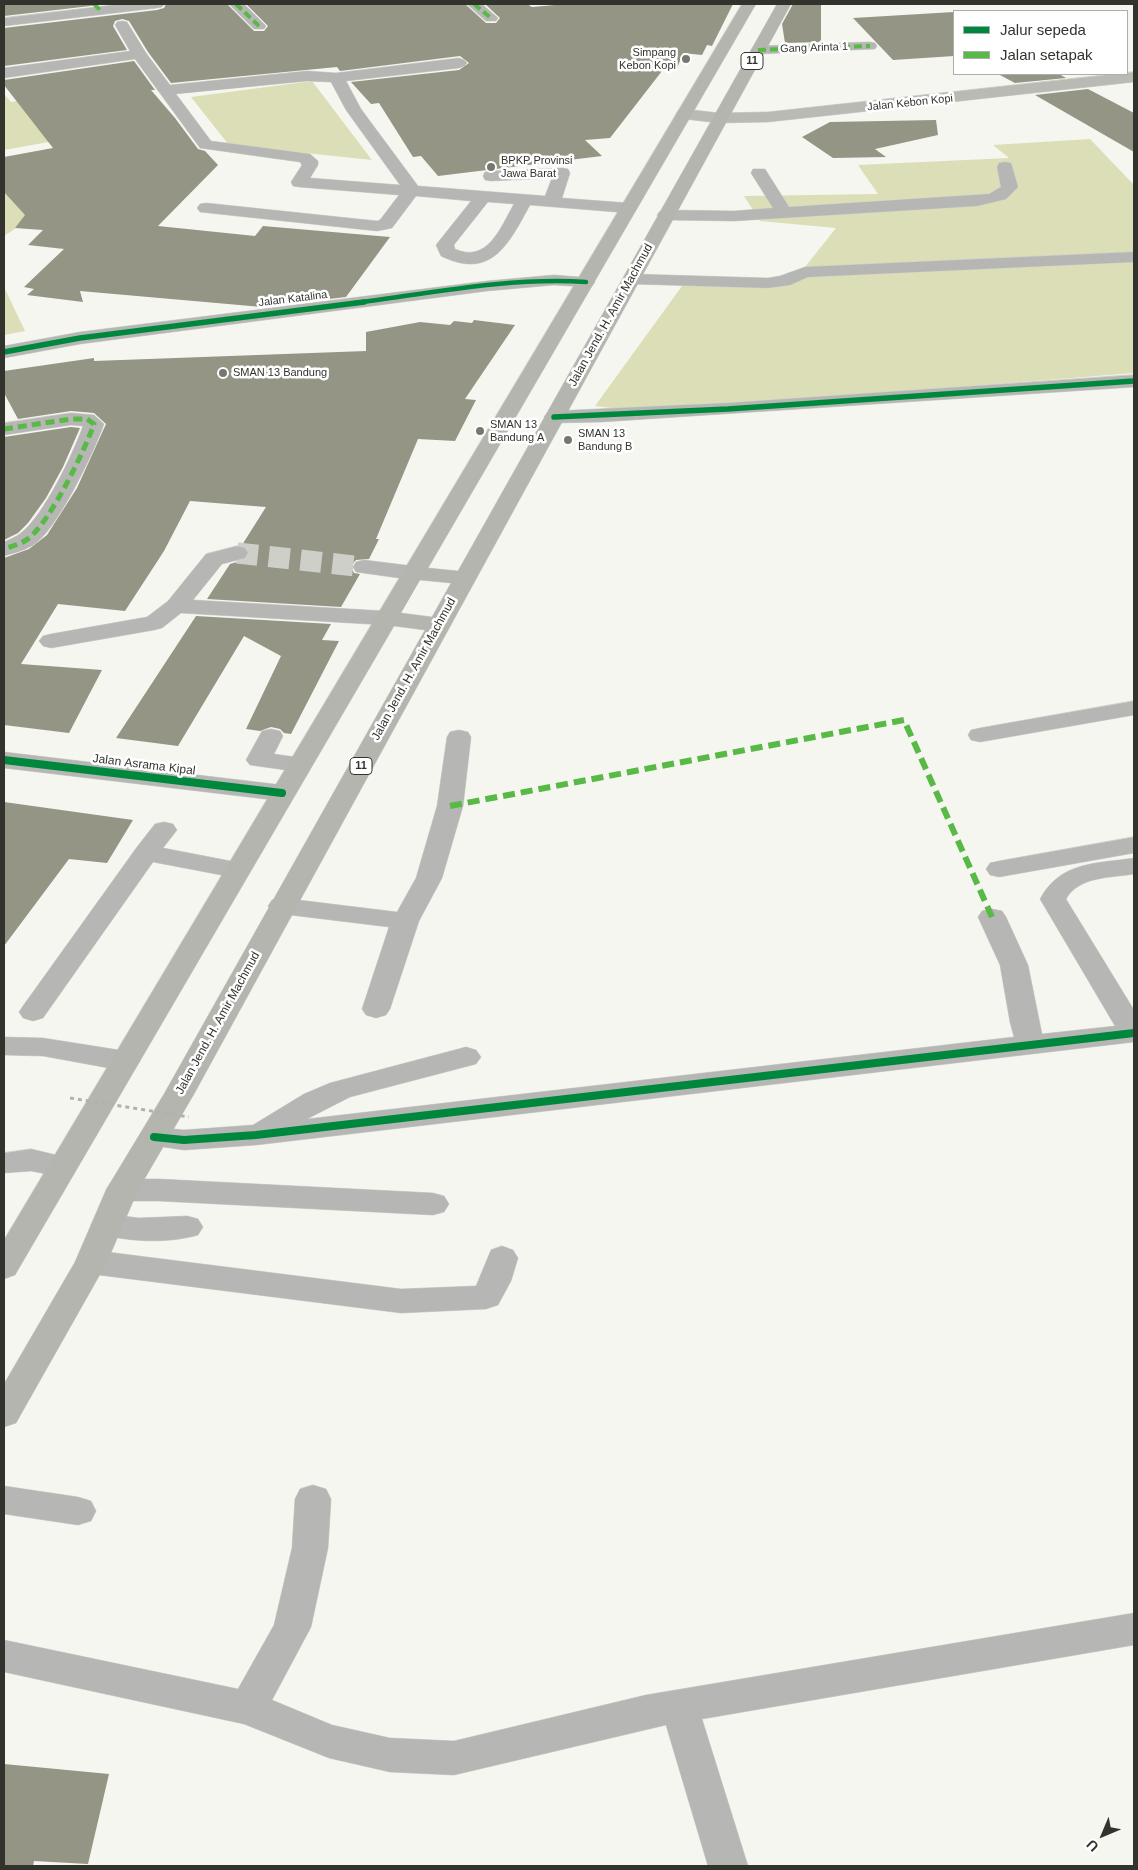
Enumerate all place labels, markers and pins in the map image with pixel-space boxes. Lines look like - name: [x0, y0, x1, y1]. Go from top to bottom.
- place label: Simpang Kebon Kopi: [619, 46, 676, 72]
- marker: Simpang Kebon Kopi: [680, 53, 692, 65]
- place label: BPKP Provinsi Jawa Barat: [501, 154, 573, 180]
- marker: BPKP Provinsi Jawa Barat: [485, 161, 497, 173]
- place label: SMAN 13 Bandung: [233, 366, 327, 380]
- marker: SMAN 13 Bandung: [217, 367, 229, 379]
- place label: SMAN 13 Bandung A: [490, 418, 544, 444]
- marker: SMAN 13 Bandung A: [474, 425, 486, 437]
- place label: SMAN 13 Bandung B: [578, 427, 632, 453]
- marker: SMAN 13 Bandung B: [562, 434, 574, 446]

